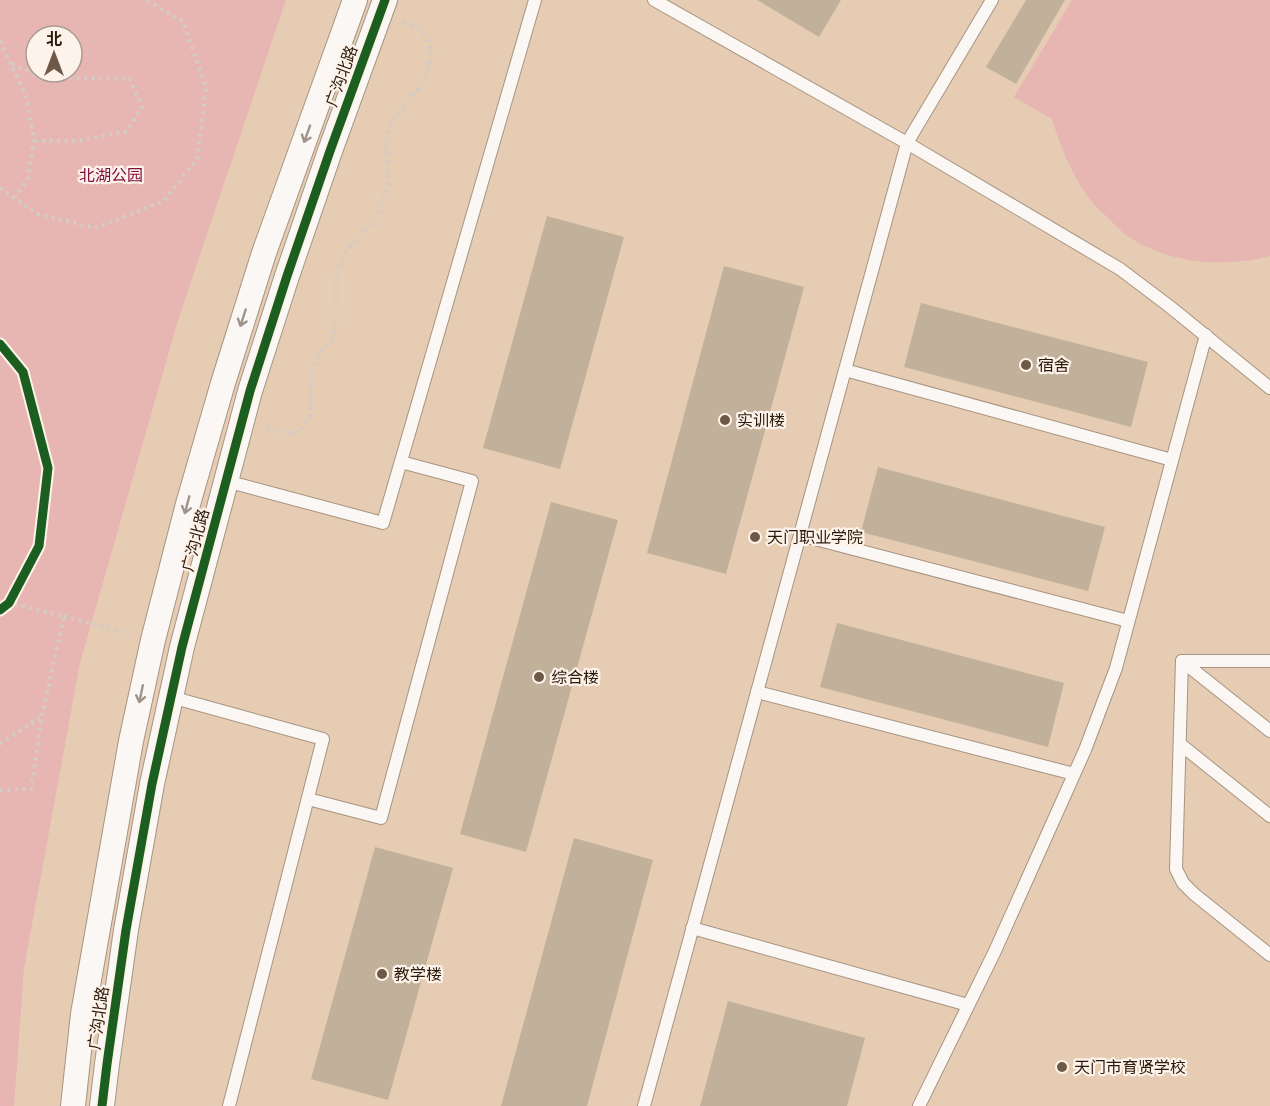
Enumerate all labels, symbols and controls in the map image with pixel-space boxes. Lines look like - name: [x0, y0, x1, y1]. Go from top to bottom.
- north arrow: [24, 24, 84, 84]
- text: 北: [46, 27, 62, 51]
- street label: 广沟北路: [319, 42, 363, 110]
- one-way arrow: [300, 124, 311, 143]
- park label: 北湖公园: [79, 163, 143, 187]
- one-way arrow: [237, 308, 248, 327]
- place label: 宿舍: [1038, 353, 1070, 377]
- marker: 宿舍: [1019, 358, 1033, 372]
- place label: 实训楼: [737, 408, 785, 432]
- marker: 实训楼: [718, 413, 732, 427]
- one-way arrow: [181, 495, 193, 514]
- street label: 广沟北路: [175, 506, 215, 574]
- place label: 天门职业学院: [767, 525, 863, 549]
- marker: 天门职业学院: [748, 530, 762, 544]
- place label: 综合楼: [551, 665, 599, 689]
- marker: 综合楼: [532, 670, 546, 684]
- one-way arrow: [135, 684, 146, 704]
- place label: 教学楼: [394, 962, 442, 986]
- marker: 教学楼: [375, 967, 389, 981]
- street label: 广沟北路: [82, 985, 114, 1051]
- place label: 天门市育贤学校: [1074, 1055, 1186, 1079]
- marker: 天门市育贤学校: [1055, 1060, 1069, 1074]

